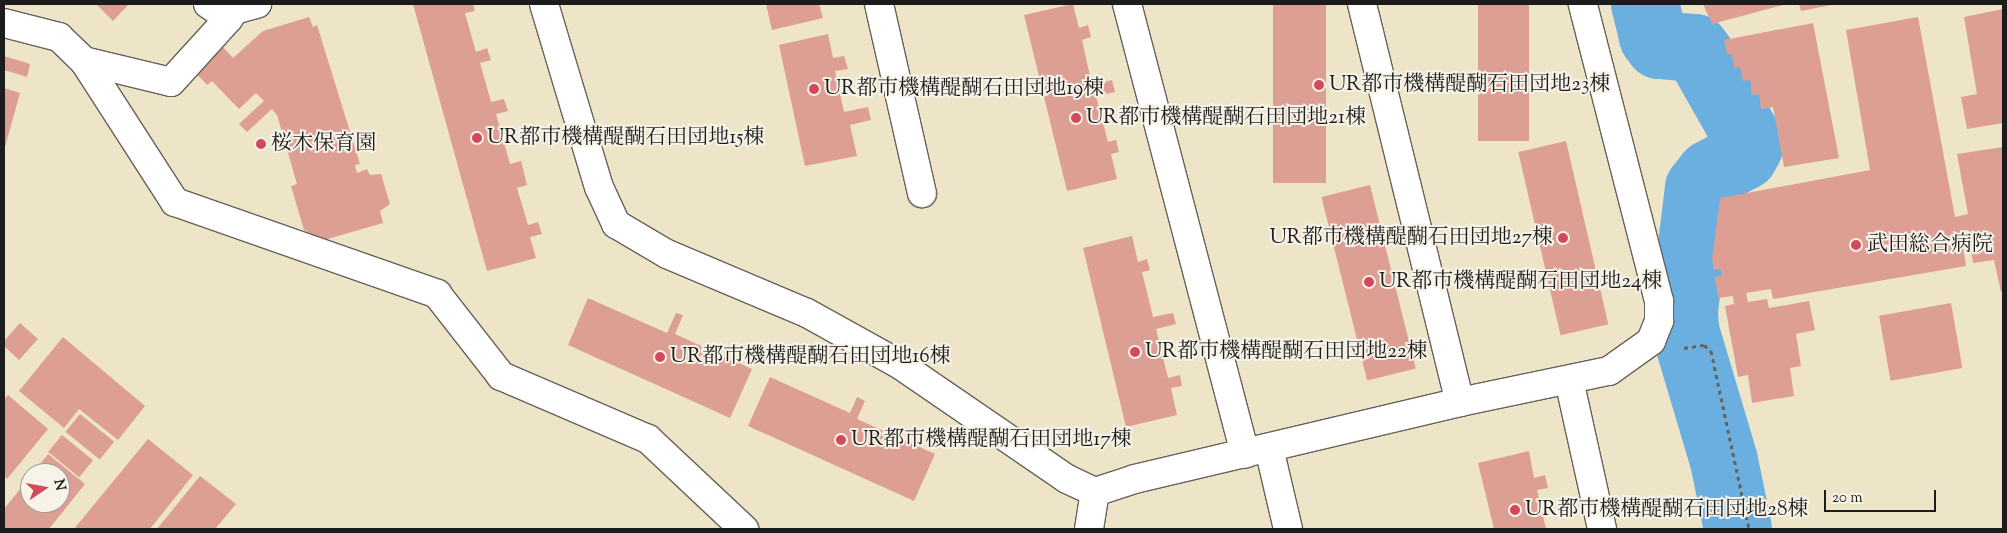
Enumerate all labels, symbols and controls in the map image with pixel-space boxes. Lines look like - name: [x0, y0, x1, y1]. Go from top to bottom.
- place label: UR都市機構醍醐石田団地23棟: [1329, 72, 1611, 98]
- place label: UR都市機構醍醐石田団地19棟: [824, 76, 1104, 102]
- marker: UR都市機構醍醐石田団地23棟: [1313, 79, 1325, 91]
- marker: UR都市機構醍醐石田団地19棟: [808, 83, 820, 95]
- place label: UR都市機構醍醐石田団地21棟: [1086, 105, 1366, 131]
- marker: UR都市機構醍醐石田団地21棟: [1070, 112, 1082, 124]
- place label: UR都市機構醍醐石田団地15棟: [487, 125, 765, 151]
- place label: 桜木保育園: [271, 131, 376, 157]
- marker: UR都市機構醍醐石田団地15棟: [471, 132, 483, 144]
- marker: 桜木保育園: [255, 138, 267, 150]
- place label: UR都市機構醍醐石田団地27棟: [1269, 225, 1553, 251]
- marker: UR都市機構醍醐石田団地27棟: [1557, 232, 1569, 244]
- place label: 武田総合病院: [1867, 232, 1993, 258]
- marker: 武田総合病院: [1849, 238, 1863, 252]
- place label: UR都市機構醍醐石田団地24棟: [1379, 269, 1663, 295]
- marker: UR都市機構醍醐石田団地24棟: [1363, 276, 1375, 288]
- place label: UR都市機構醍醐石田団地22棟: [1145, 339, 1428, 365]
- place label: UR都市機構醍醐石田団地16棟: [670, 344, 951, 370]
- marker: UR都市機構醍醐石田団地22棟: [1129, 346, 1141, 358]
- marker: UR都市機構醍醐石田団地16棟: [654, 351, 666, 363]
- place label: UR都市機構醍醐石田団地17棟: [851, 427, 1132, 453]
- marker: UR都市機構醍醐石田団地17棟: [835, 434, 847, 446]
- north arrow: [20, 463, 70, 513]
- text: N: [48, 478, 70, 493]
- scale bar: [1827, 480, 1940, 512]
- text: 20 m: [1832, 488, 1863, 509]
- place label: UR都市機構醍醐石田団地28棟: [1525, 497, 1809, 523]
- marker: UR都市機構醍醐石田団地28棟: [1509, 504, 1521, 516]

